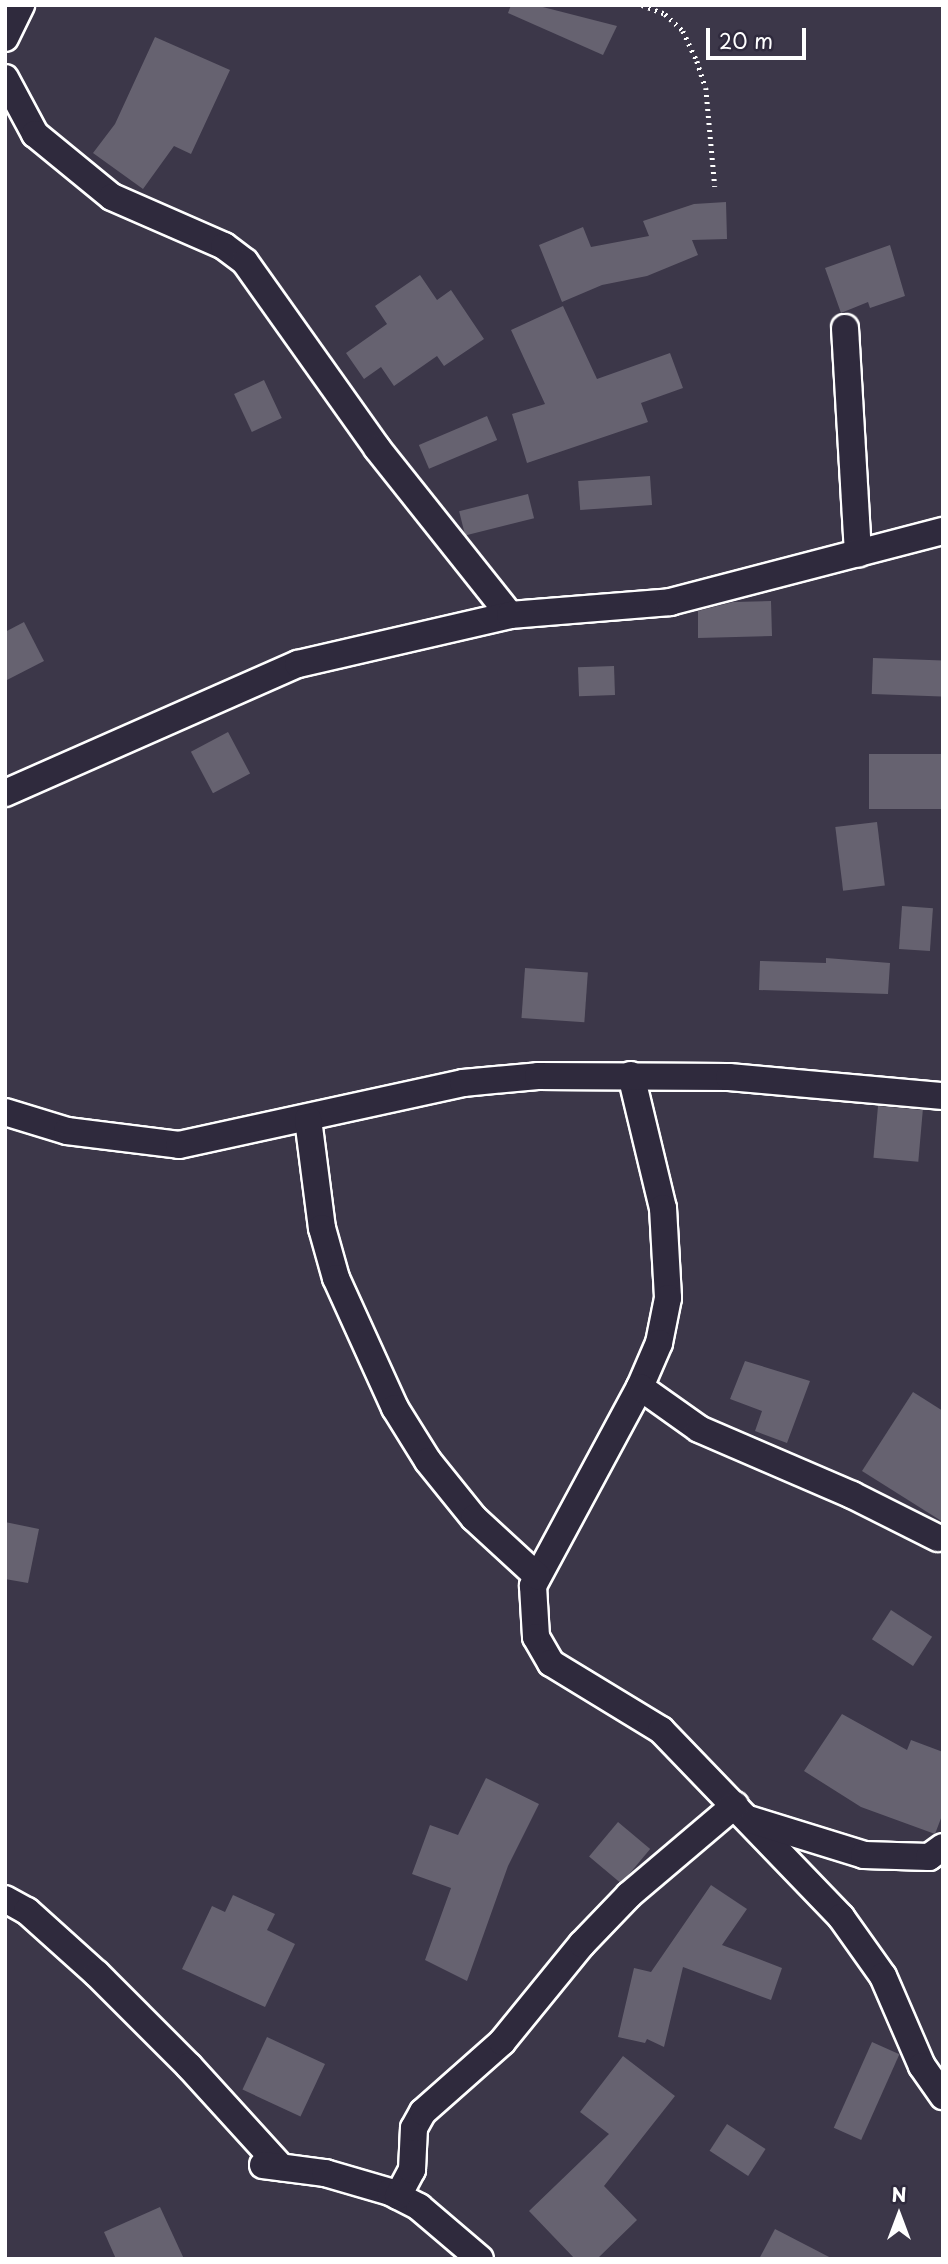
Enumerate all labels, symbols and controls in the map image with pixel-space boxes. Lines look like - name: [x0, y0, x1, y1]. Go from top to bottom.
- scale bar: [710, 14, 810, 58]
- text: 20 m: [719, 24, 773, 56]
- north arrow: [864, 2180, 934, 2250]
- text: N: [891, 2180, 907, 2208]

